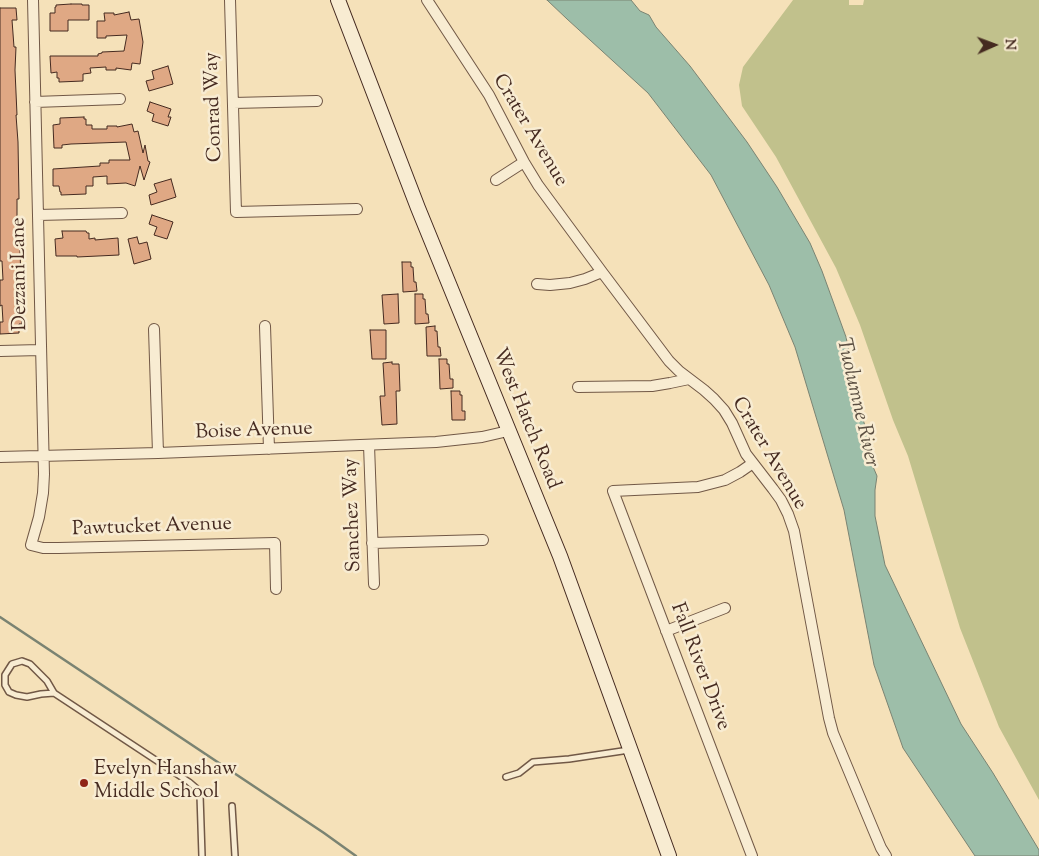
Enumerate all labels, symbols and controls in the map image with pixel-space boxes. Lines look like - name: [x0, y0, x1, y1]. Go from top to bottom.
- north arrow: [969, 20, 1019, 70]
- text: N: [999, 39, 1019, 50]
- street label: Conrad Way: [201, 52, 229, 162]
- street label: Crater Avenue: [486, 70, 572, 192]
- street label: Dezzani Lane: [8, 217, 34, 331]
- water label: Tuolumne River: [829, 336, 883, 470]
- street label: West Hatch Road: [486, 345, 564, 493]
- street label: Crater Avenue: [725, 393, 811, 515]
- street label: Boise Avenue: [195, 418, 313, 446]
- street label: Sanchez Way: [340, 457, 368, 573]
- street label: Pawtucket Avenue: [72, 513, 232, 543]
- street label: Fall River Drive: [664, 600, 734, 734]
- place label: Evelyn Hanshaw Middle School: [94, 759, 237, 806]
- marker: Evelyn Hanshaw Middle School: [78, 777, 90, 789]

